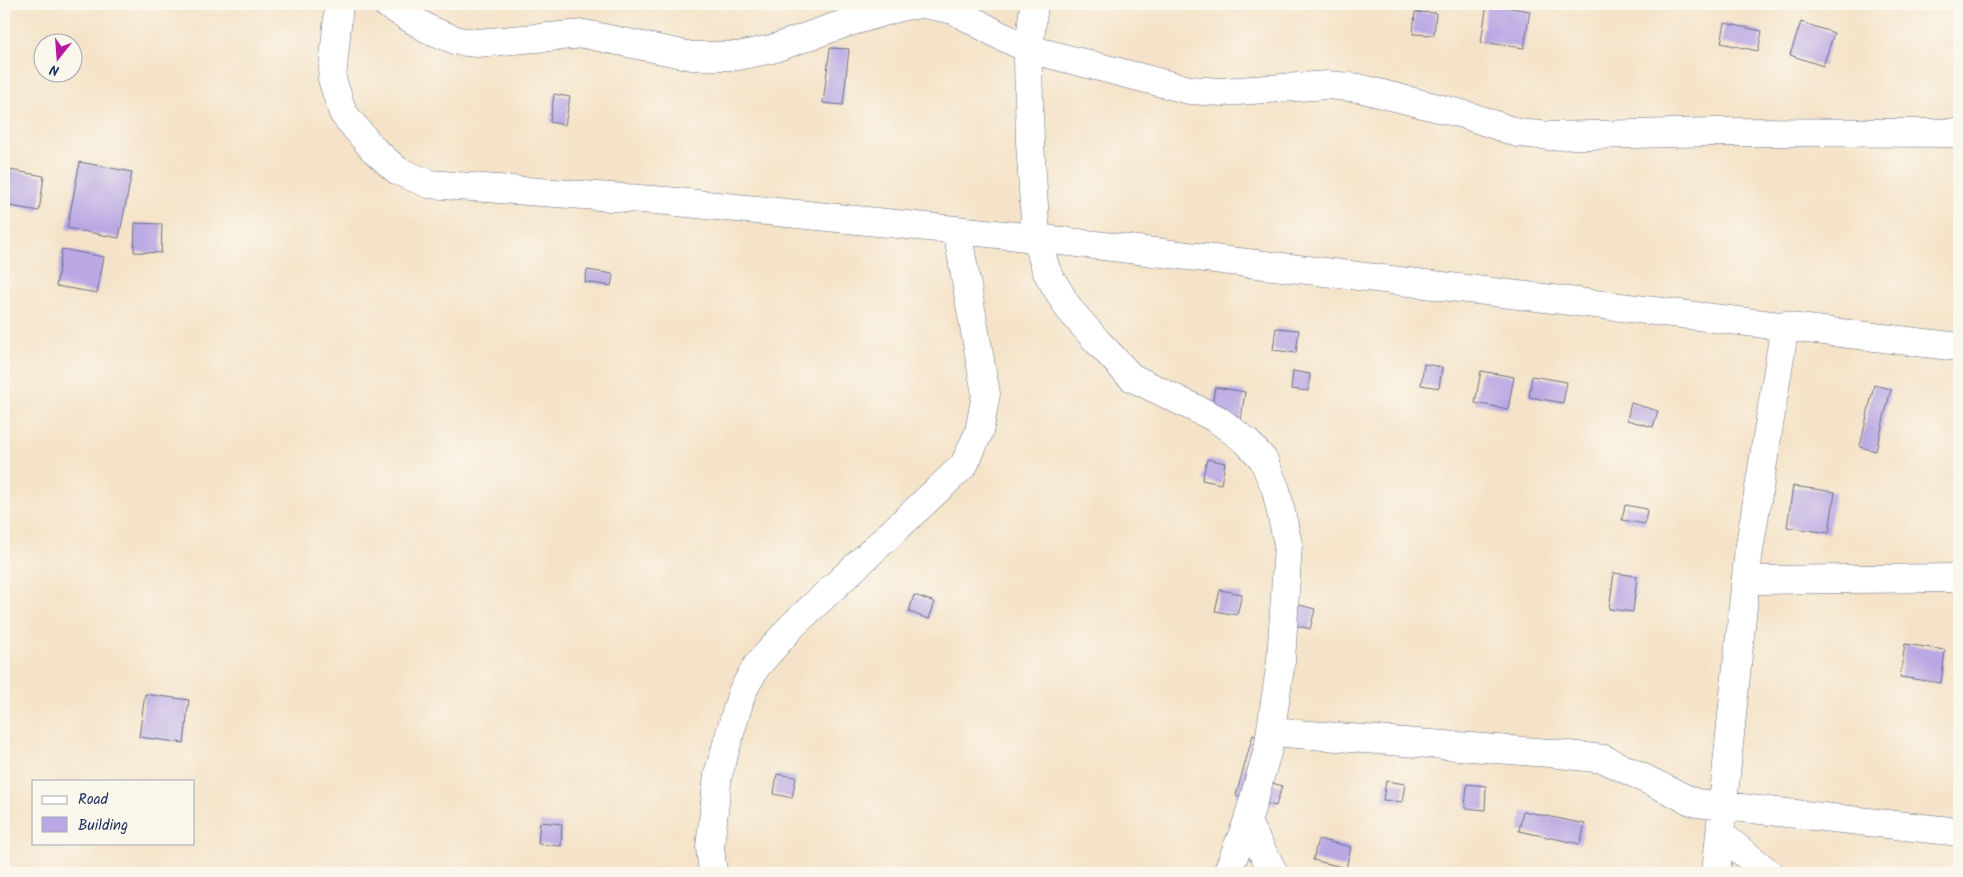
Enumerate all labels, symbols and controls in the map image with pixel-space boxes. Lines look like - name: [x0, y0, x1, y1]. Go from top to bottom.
- north arrow: [32, 32, 82, 82]
- text: N: [47, 58, 62, 81]
- legend: [32, 780, 195, 844]
- text: Road: [78, 788, 109, 812]
- text: Building: [78, 814, 128, 838]

